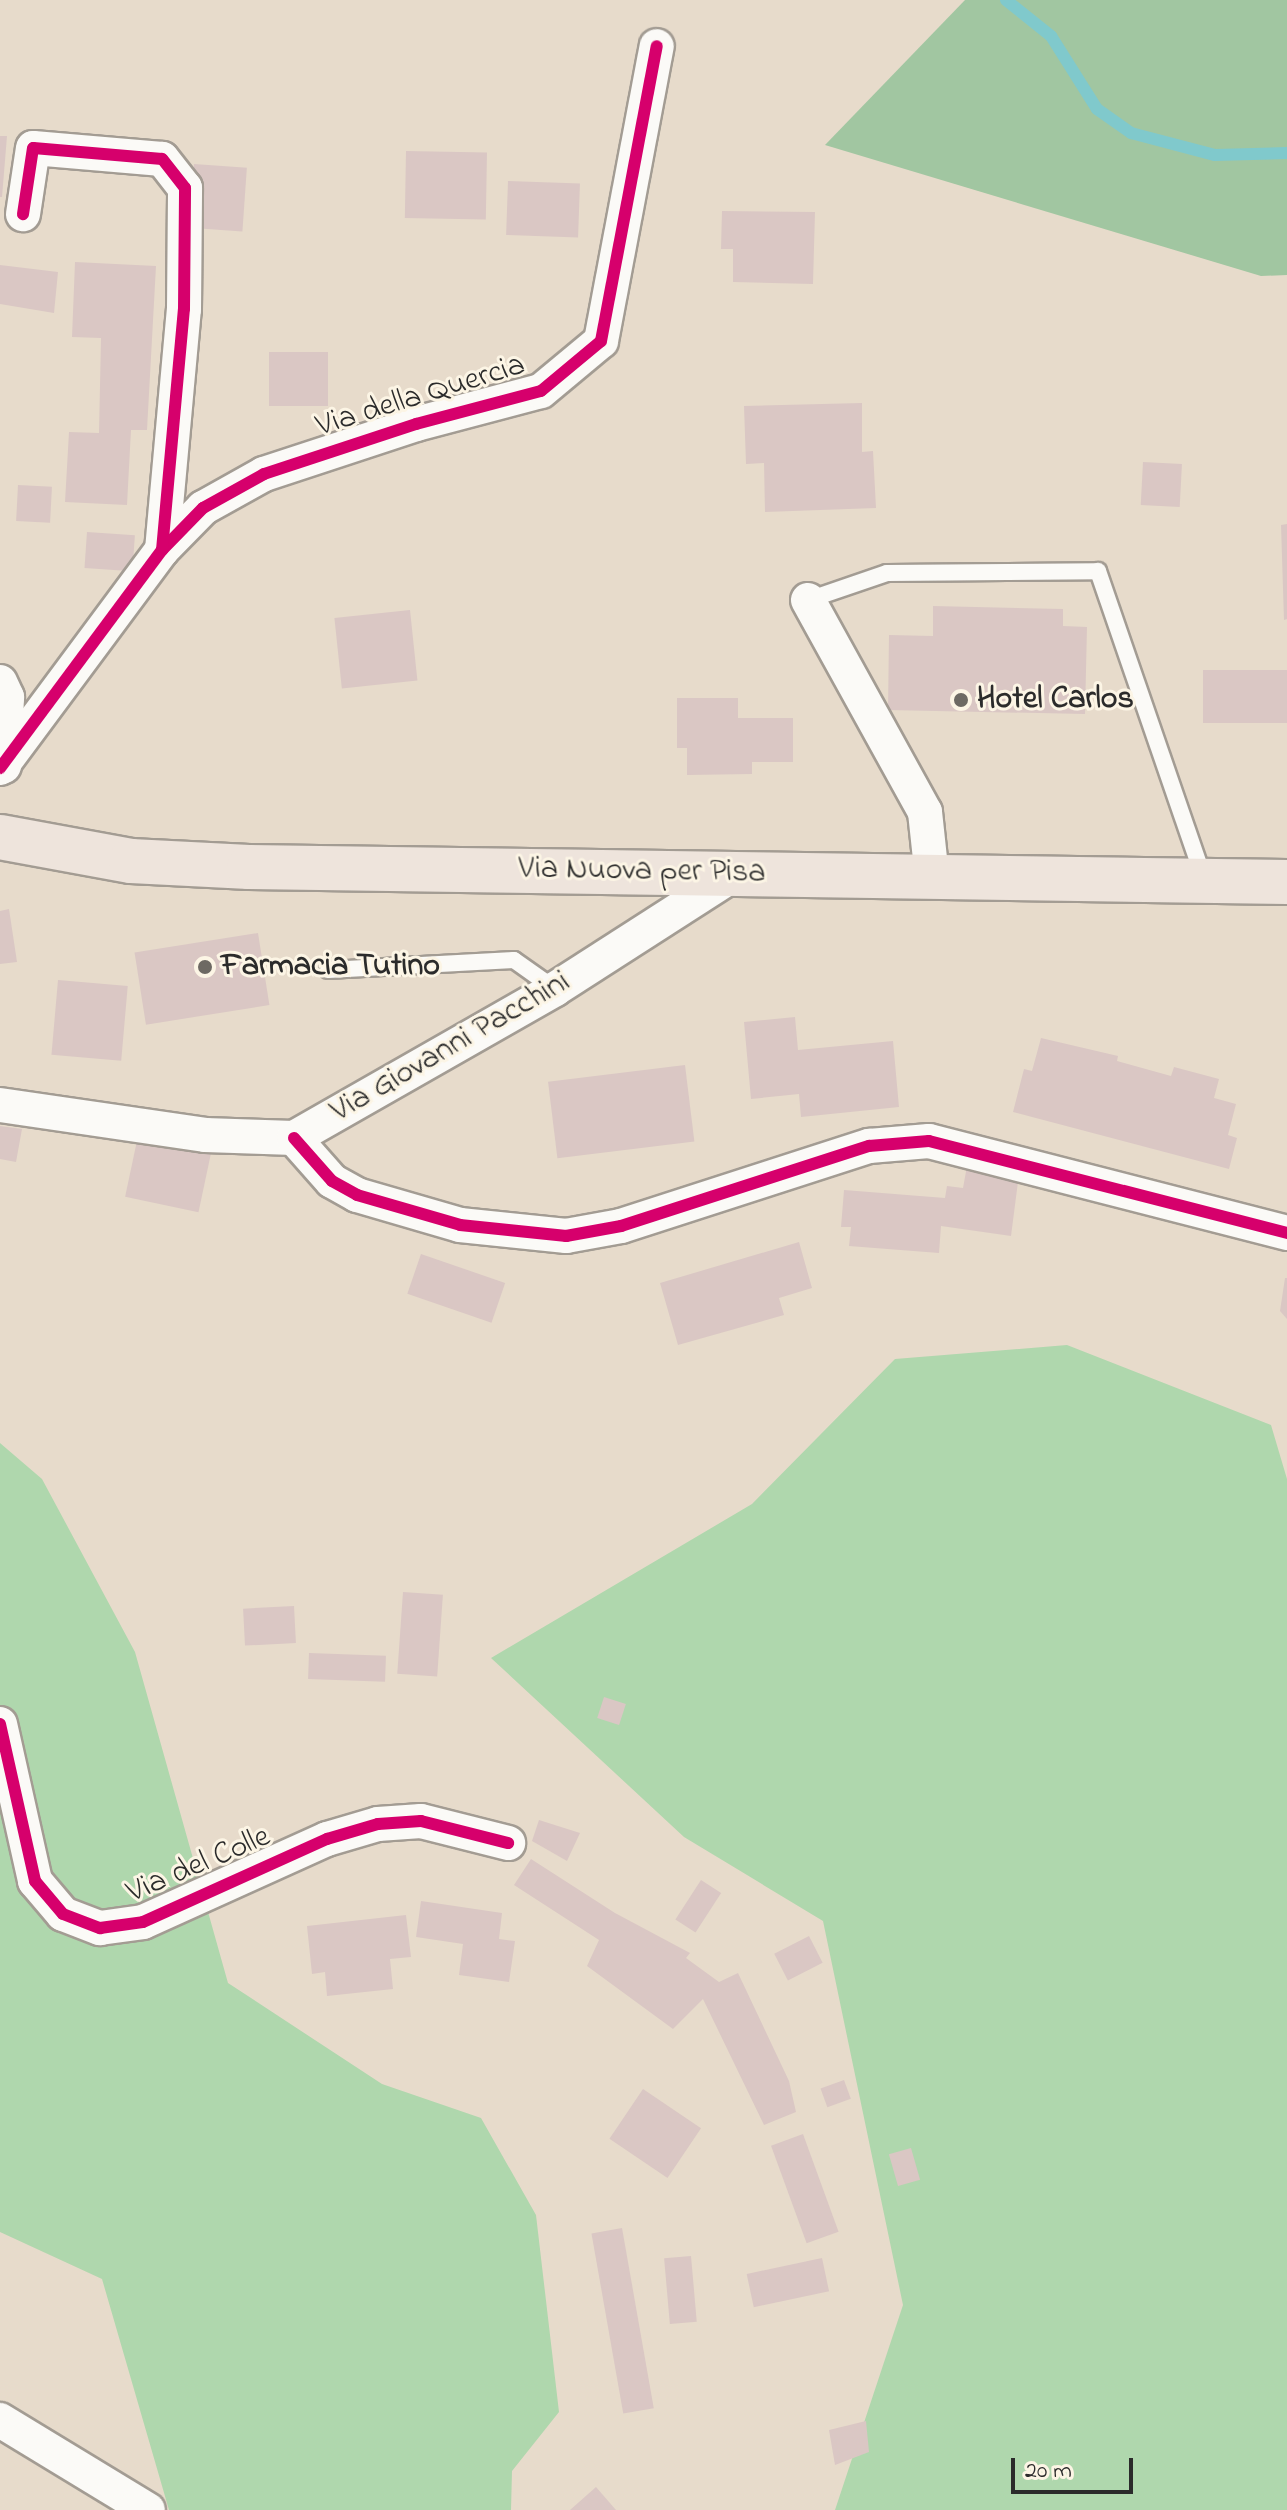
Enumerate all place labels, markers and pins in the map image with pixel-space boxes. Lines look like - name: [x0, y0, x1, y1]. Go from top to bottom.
- place label: Hotel Carlos: [977, 681, 1134, 719]
- marker: Hotel Carlos: [952, 691, 970, 709]
- place label: Farmacia Tutino: [221, 948, 440, 986]
- marker: Farmacia Tutino: [196, 958, 214, 976]

